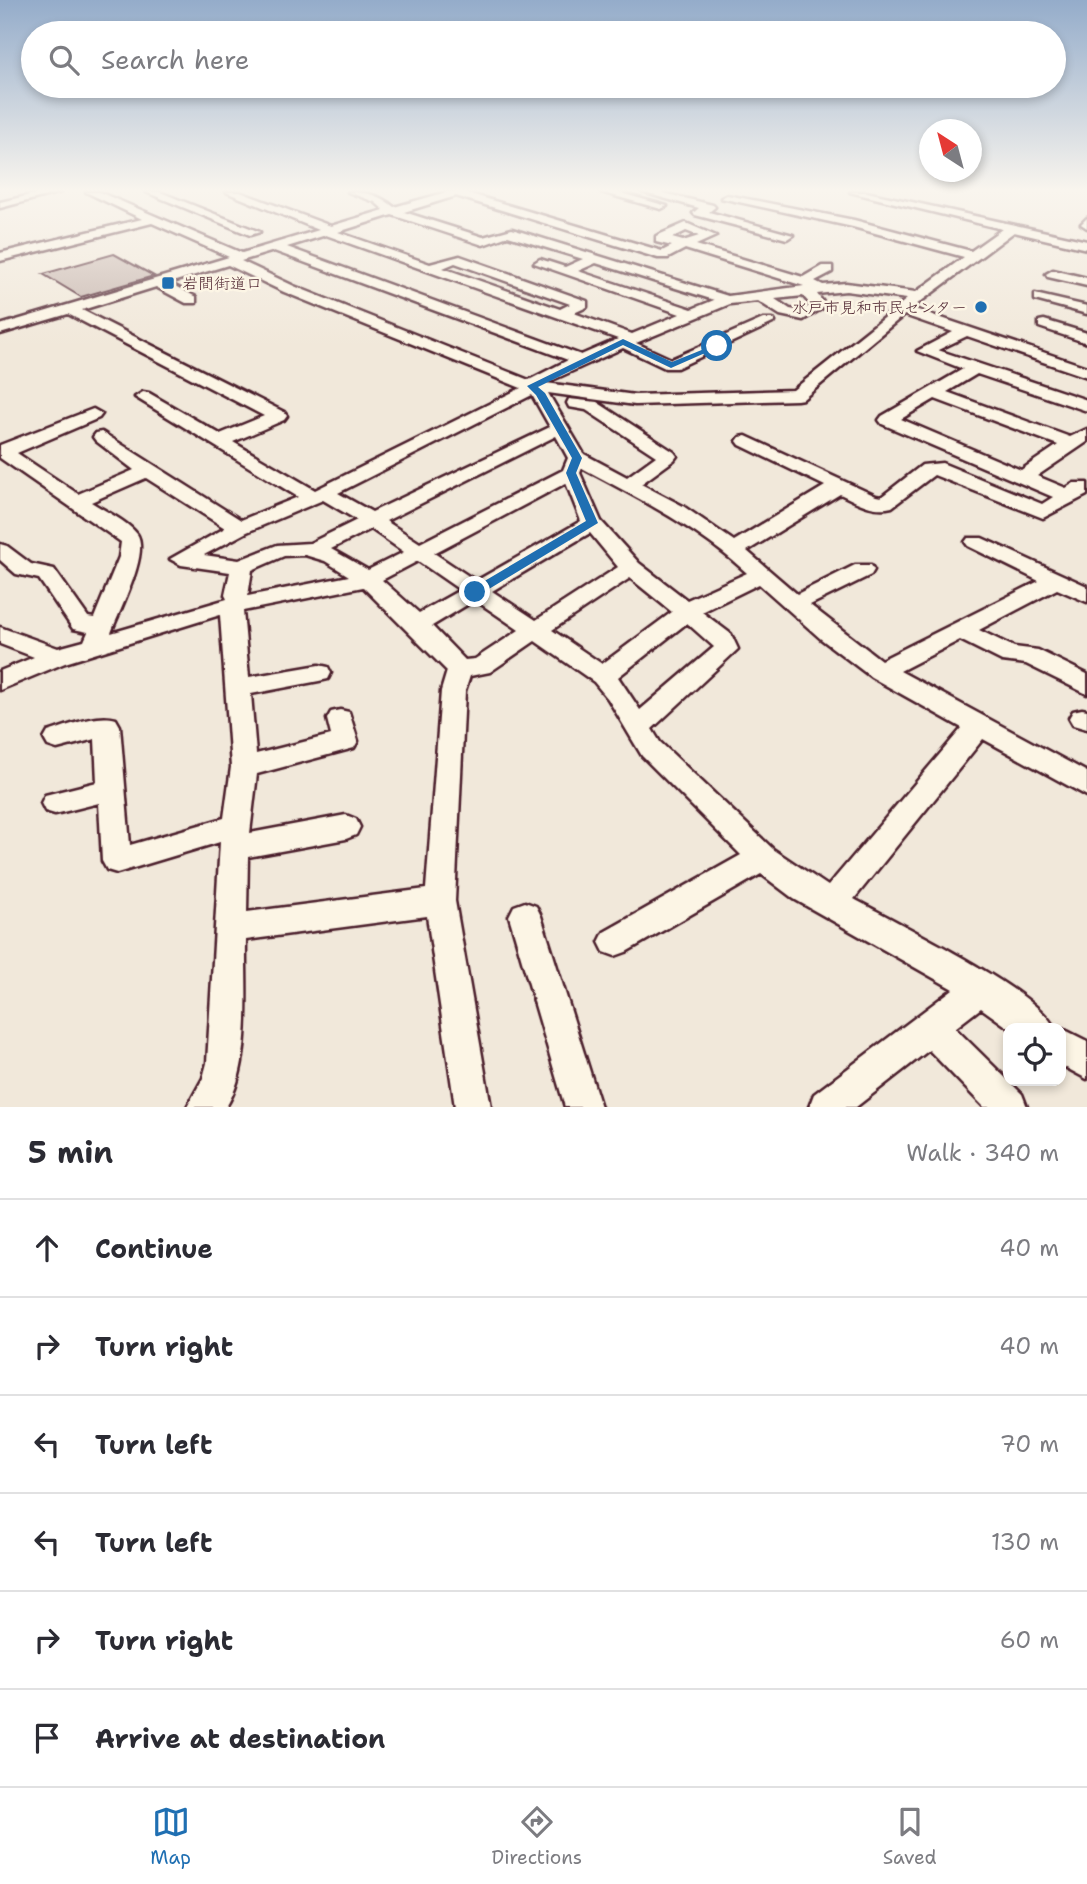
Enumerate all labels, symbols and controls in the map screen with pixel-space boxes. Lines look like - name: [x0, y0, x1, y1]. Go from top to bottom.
- search box: [21, 21, 1066, 98]
- icon: search: [45, 41, 83, 79]
- text: Search here: [101, 42, 250, 77]
- north arrow: [919, 119, 982, 182]
- place label: 岩間街道口: [182, 273, 262, 294]
- marker: 岩間街道口: [160, 275, 176, 291]
- place label: 水戸市見和市民センター: [792, 297, 967, 318]
- marker: 水戸市見和市民センター: [973, 299, 989, 315]
- route start: [701, 330, 732, 361]
- route end: [459, 576, 490, 607]
- map controls: [1003, 1023, 1066, 1086]
- button: locate: [1003, 1023, 1066, 1086]
- text: 5 min: [28, 1132, 113, 1173]
- text: Walk · 340 m: [906, 1138, 1059, 1168]
- icon: ahead: [28, 1229, 66, 1267]
- text: Continue: [95, 1231, 213, 1266]
- text: 40 m: [999, 1233, 1059, 1263]
- icon: right: [28, 1327, 66, 1365]
- text: Turn right: [95, 1329, 233, 1364]
- text: 40 m: [999, 1331, 1059, 1361]
- icon: left: [28, 1425, 66, 1463]
- text: Turn left: [95, 1427, 212, 1462]
- text: 70 m: [1000, 1429, 1059, 1459]
- icon: left: [28, 1523, 66, 1561]
- text: Turn left: [95, 1525, 212, 1560]
- text: 130 m: [991, 1527, 1059, 1557]
- icon: right: [28, 1621, 66, 1659]
- text: Turn right: [95, 1623, 233, 1658]
- text: 60 m: [1000, 1625, 1059, 1655]
- icon: arrive: [28, 1719, 66, 1757]
- text: Arrive at destination: [95, 1721, 385, 1756]
- tab: Map: [150, 1803, 191, 1870]
- tab: Directions: [492, 1803, 582, 1870]
- tab: Saved: [883, 1803, 937, 1870]

